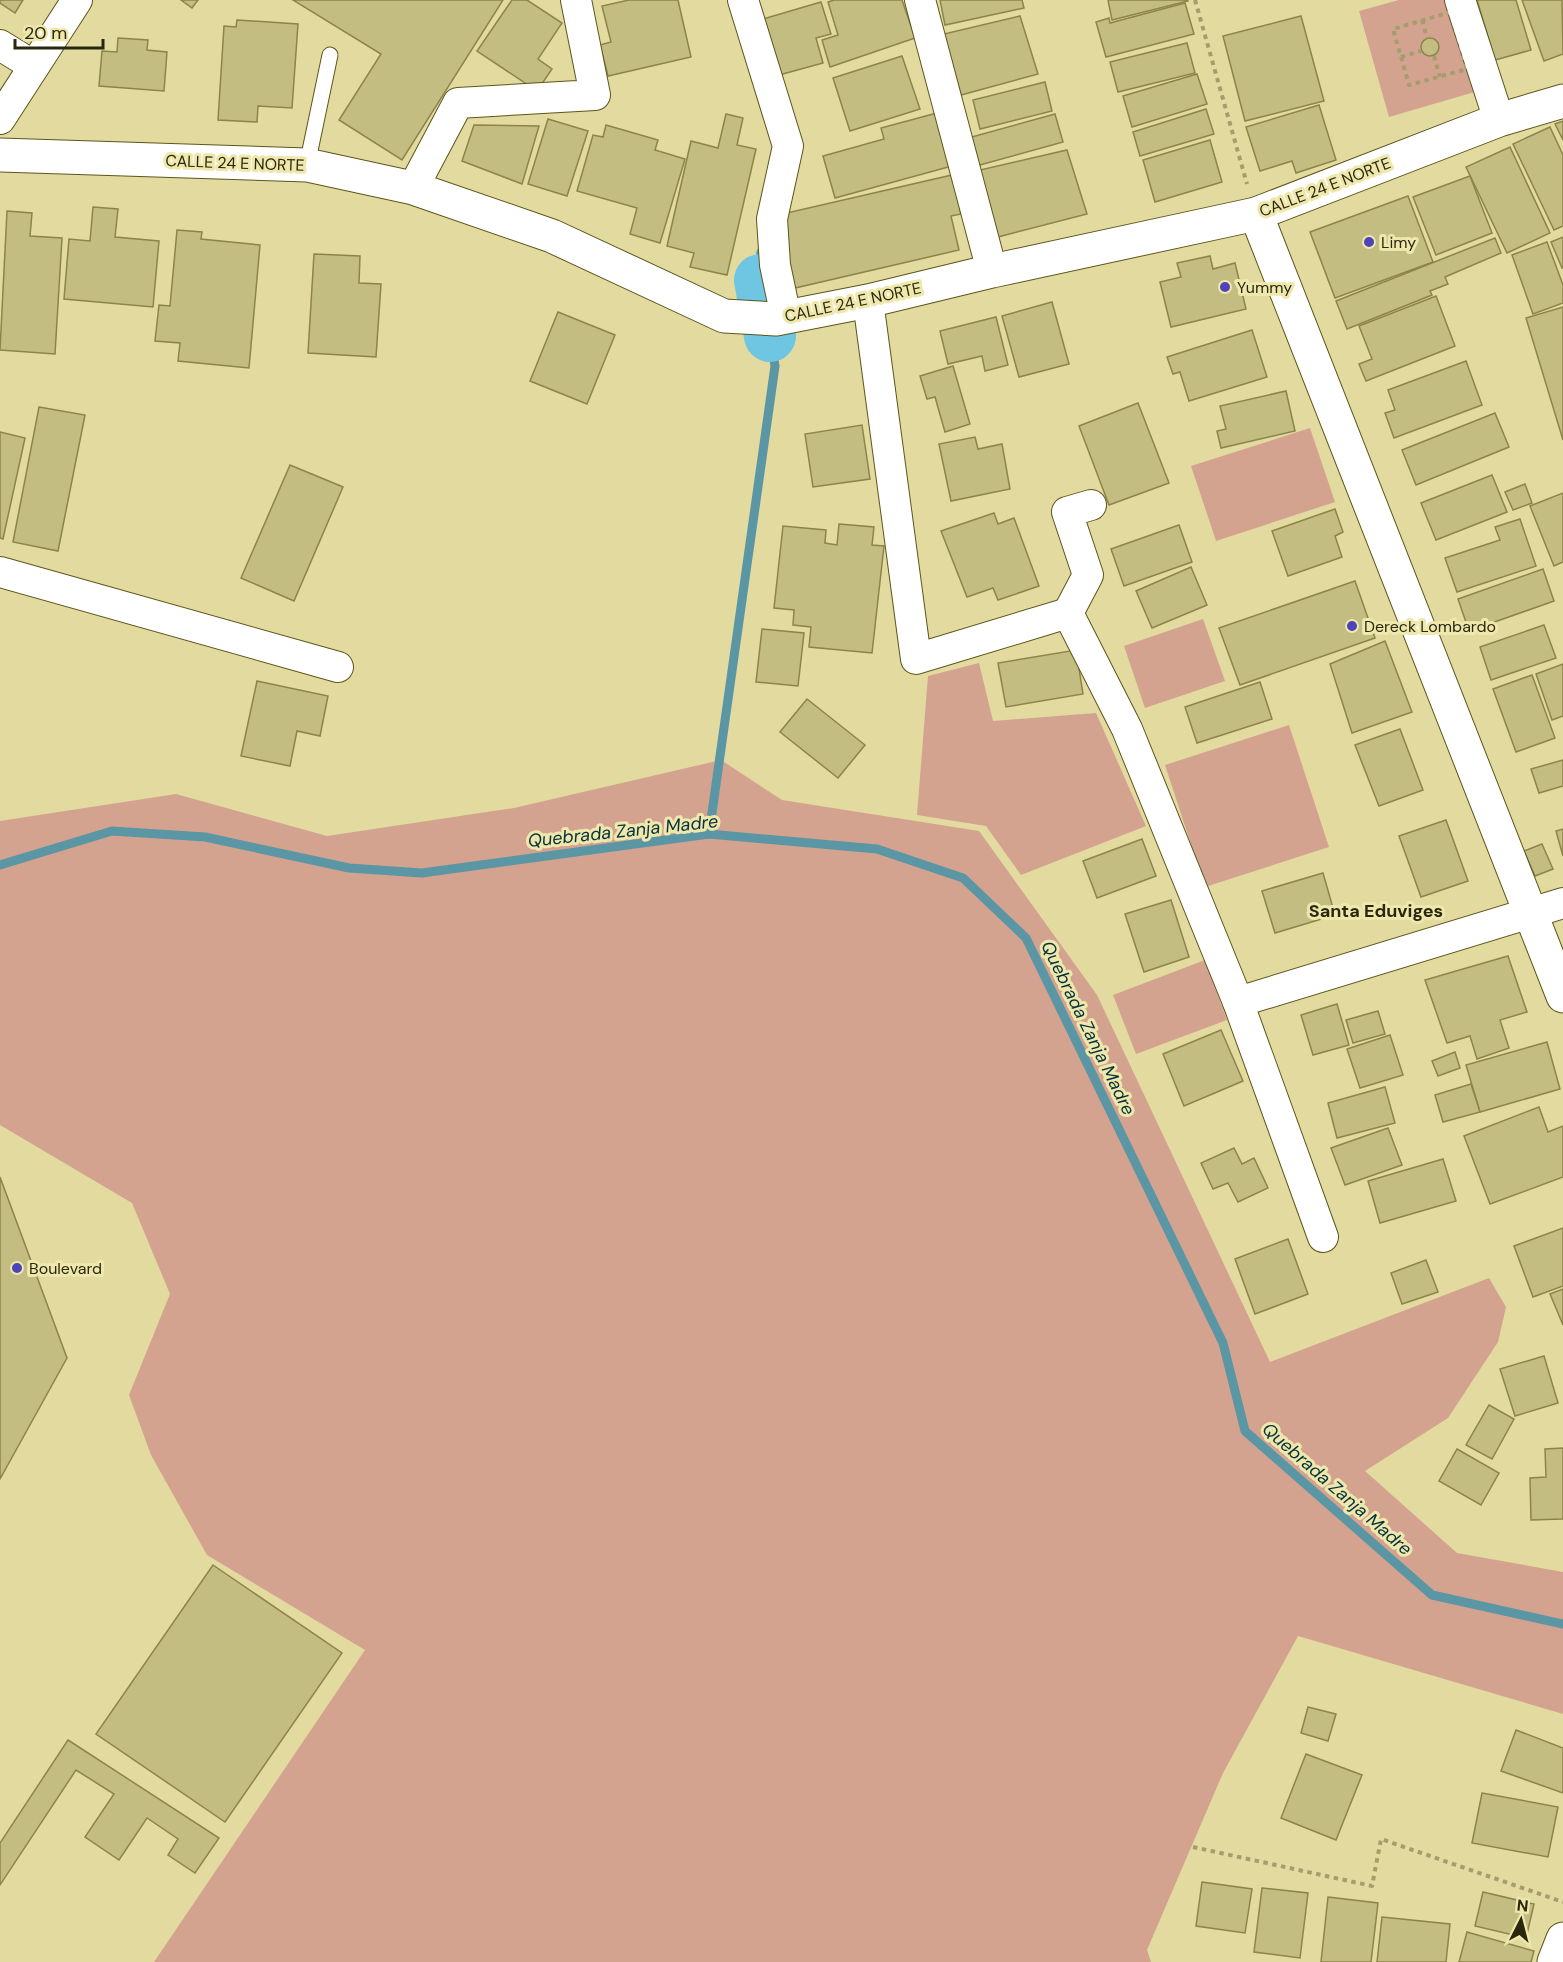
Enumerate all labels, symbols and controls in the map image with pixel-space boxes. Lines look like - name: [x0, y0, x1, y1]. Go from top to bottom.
- scale bar: [15, 12, 104, 50]
- text: 20 m: [24, 21, 67, 45]
- street label: CALLE 24 E NORTE: [165, 150, 305, 176]
- street label: CALLE 24 E NORTE: [1256, 152, 1394, 222]
- place label: Limy: [1381, 232, 1416, 253]
- marker: Limy: [1362, 235, 1376, 249]
- street label: CALLE 24 E NORTE: [783, 277, 923, 327]
- place label: Yummy: [1237, 277, 1292, 298]
- marker: Yummy: [1218, 280, 1232, 294]
- place label: Dereck Lombardo: [1364, 616, 1496, 637]
- marker: Dereck Lombardo: [1345, 619, 1359, 633]
- water label: Quebrada Zanja Madre: [527, 809, 719, 853]
- district label: Santa Eduviges: [1309, 899, 1443, 923]
- water label: Quebrada Zanja Madre: [1035, 937, 1141, 1119]
- place label: Boulevard: [29, 1258, 102, 1279]
- marker: Boulevard: [10, 1261, 24, 1275]
- water label: Quebrada Zanja Madre: [1257, 1417, 1417, 1561]
- north arrow: [1491, 1890, 1551, 1950]
- text: N: [1516, 1895, 1529, 1917]

